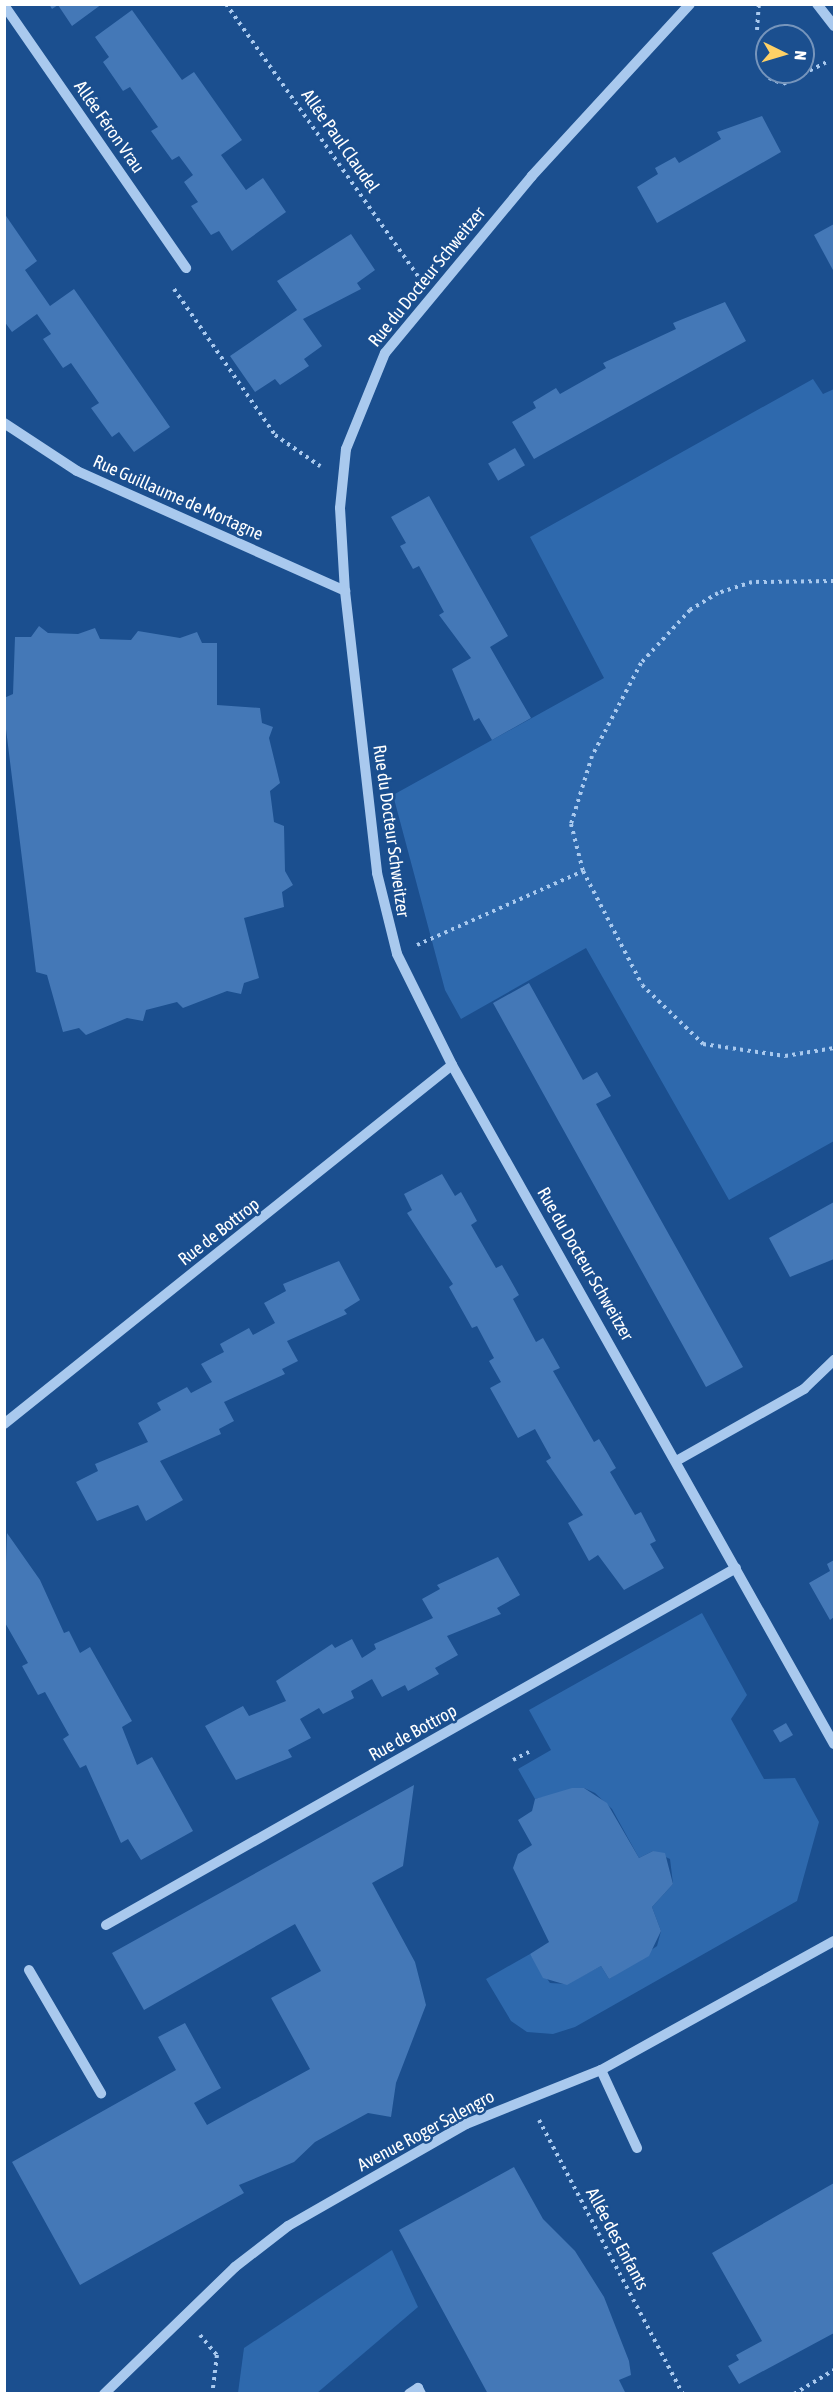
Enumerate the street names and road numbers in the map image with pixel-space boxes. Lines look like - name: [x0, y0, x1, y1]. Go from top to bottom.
- street label: Allée Féron Vrau: [69, 77, 149, 177]
- street label: Allée Paul Claudel: [296, 85, 384, 197]
- street label: Rue du Docteur Schweitzer: [364, 203, 490, 351]
- street label: Rue Guillaume de Mortagne: [90, 451, 266, 545]
- street label: Rue du Docteur Schweitzer: [368, 744, 414, 918]
- street label: Rue du Docteur Schweitzer: [532, 1183, 638, 1345]
- street label: Rue de Bottrop: [174, 1194, 264, 1270]
- street label: Rue de Bottrop: [365, 1700, 461, 1766]
- street label: Avenue Roger Salengro: [354, 2086, 498, 2176]
- street label: Allée des Enfants: [581, 2184, 653, 2294]

